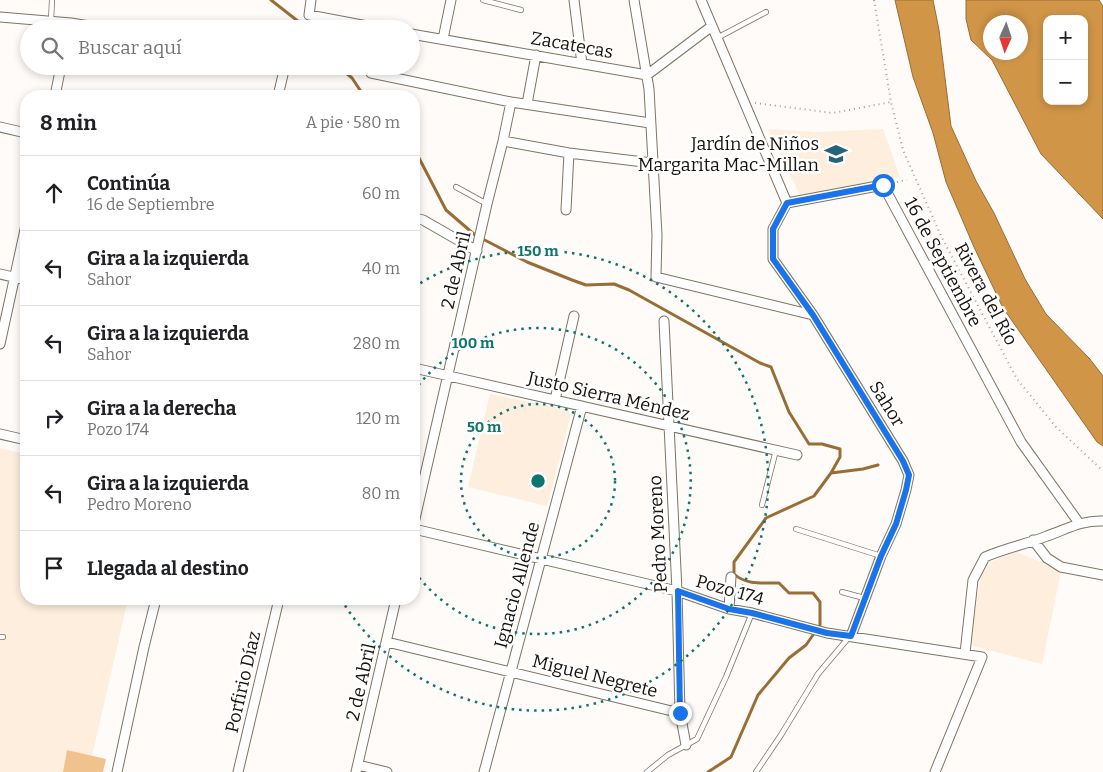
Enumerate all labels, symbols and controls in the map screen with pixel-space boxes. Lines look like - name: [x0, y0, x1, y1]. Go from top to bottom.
- north arrow: [983, 15, 1028, 60]
- map controls: [1043, 15, 1088, 105]
- button: +: [1043, 15, 1088, 60]
- search box: [20, 20, 420, 75]
- street label: Zacatecas: [529, 27, 615, 63]
- icon: search: [38, 34, 66, 62]
- text: Buscar aquí: [78, 36, 182, 59]
- button: −: [1043, 60, 1088, 105]
- text: 8 min: [40, 110, 97, 136]
- text: A pie · 580 m: [306, 113, 400, 132]
- place label: Jardín de Niños Margarita Mac-Millan: [638, 133, 820, 176]
- school or university icon: Jardín de Niños Margarita Mac-Millan: [823, 141, 849, 167]
- text: Continúa: [87, 172, 170, 195]
- route start: [872, 174, 895, 197]
- icon: ahead: [40, 179, 68, 207]
- text: 60 m: [362, 184, 400, 203]
- street label: 16 de Septiembre: [900, 194, 986, 330]
- text: 16 de Septiembre: [87, 195, 215, 214]
- street label: 2 de Abril: [436, 229, 476, 311]
- street label: Rivera del Río: [950, 239, 1022, 349]
- text: 150 m: [517, 242, 559, 260]
- text: Gira a la izquierda: [87, 247, 249, 270]
- icon: left: [40, 254, 68, 282]
- text: 40 m: [362, 259, 400, 278]
- text: Sahor: [87, 270, 131, 289]
- text: Gira a la izquierda: [87, 322, 249, 345]
- icon: left: [40, 329, 68, 357]
- text: 280 m: [353, 334, 400, 353]
- text: 100 m: [452, 334, 495, 352]
- text: Sahor: [87, 345, 131, 364]
- street label: Justo Sierra Méndez: [525, 366, 692, 425]
- street label: Sahor: [864, 377, 910, 431]
- text: Gira a la derecha: [87, 397, 236, 420]
- icon: right: [40, 404, 68, 432]
- text: 120 m: [356, 409, 400, 428]
- text: 50 m: [467, 418, 502, 436]
- text: Pozo 174: [87, 420, 149, 439]
- text: Gira a la izquierda: [87, 472, 249, 495]
- centre of rings: [529, 472, 547, 490]
- street label: Pedro Moreno: [644, 475, 672, 593]
- icon: left: [40, 479, 68, 507]
- text: 80 m: [362, 484, 400, 503]
- text: Pedro Moreno: [87, 495, 192, 514]
- street label: Ignacio Allende: [490, 519, 544, 651]
- icon: arrive: [40, 554, 68, 582]
- text: Llegada al destino: [87, 557, 249, 580]
- street label: Pozo 174: [693, 570, 767, 610]
- street label: Porfirio Díaz: [221, 629, 265, 735]
- street label: 2 de Abril: [341, 641, 381, 723]
- street label: Miguel Negrete: [530, 650, 660, 702]
- route end: [669, 702, 692, 725]

